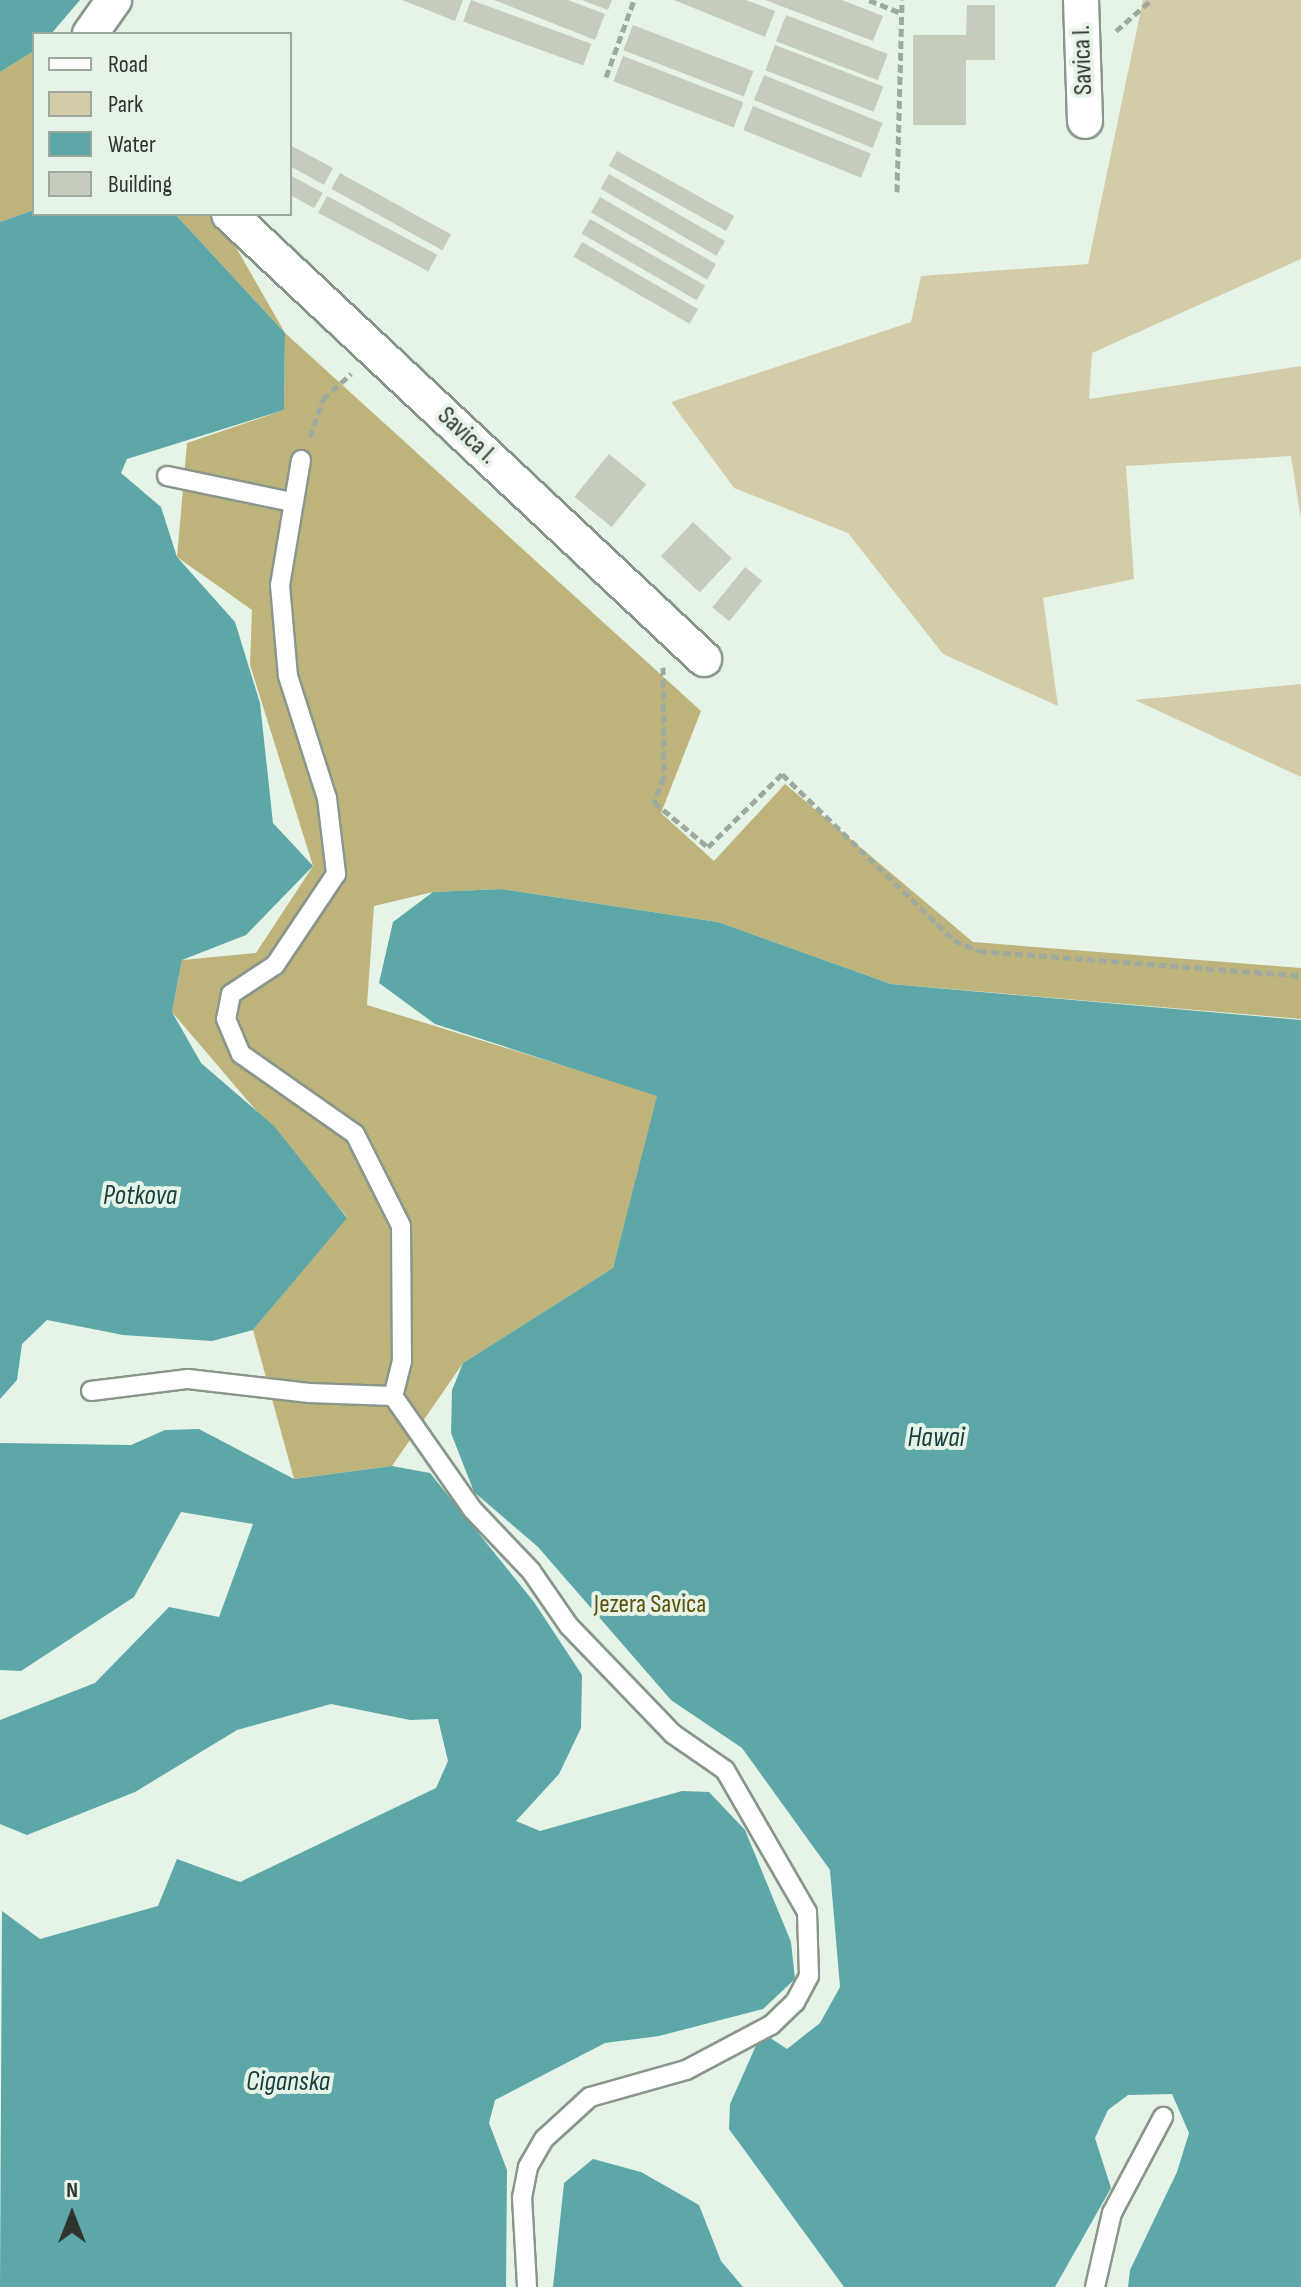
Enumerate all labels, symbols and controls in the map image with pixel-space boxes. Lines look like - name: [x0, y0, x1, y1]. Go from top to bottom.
- street label: Savica I.: [1066, 24, 1100, 96]
- legend: [32, 32, 292, 216]
- text: Road: [108, 50, 148, 79]
- text: Park: [108, 90, 143, 119]
- text: Water: [108, 130, 156, 159]
- text: Building: [108, 170, 172, 199]
- street label: Savica I.: [431, 401, 503, 471]
- water label: Potkova: [103, 1179, 177, 1213]
- water label: Hawai: [907, 1421, 965, 1455]
- park label: Jezera Savica: [594, 1589, 706, 1621]
- water label: Ciganska: [246, 2065, 330, 2099]
- north arrow: [32, 2175, 112, 2255]
- text: N: [66, 2177, 78, 2204]

